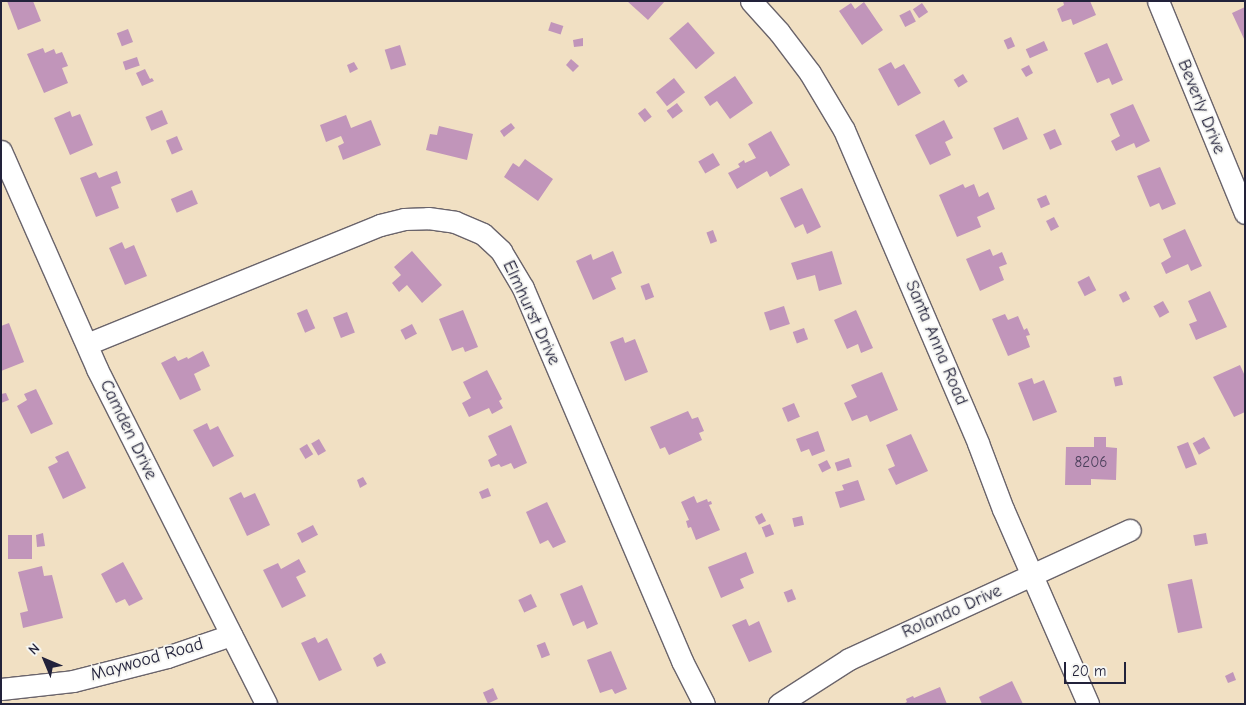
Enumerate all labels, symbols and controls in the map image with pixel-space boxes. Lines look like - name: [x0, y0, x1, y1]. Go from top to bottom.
- street label: Beverly Drive: [1172, 56, 1230, 158]
- street label: Elmhurst Drive: [497, 257, 565, 369]
- street label: Santa Anna Road: [900, 277, 972, 409]
- street label: Camden Drive: [95, 377, 161, 483]
- house number: 8206: [1075, 454, 1107, 472]
- street label: Rolando Drive: [899, 580, 1005, 644]
- street label: Maywood Road: [88, 634, 206, 686]
- north arrow: [20, 635, 70, 685]
- text: N: [25, 640, 43, 658]
- scale bar: [1066, 652, 1128, 684]
- text: 20 m: [1072, 662, 1106, 680]

